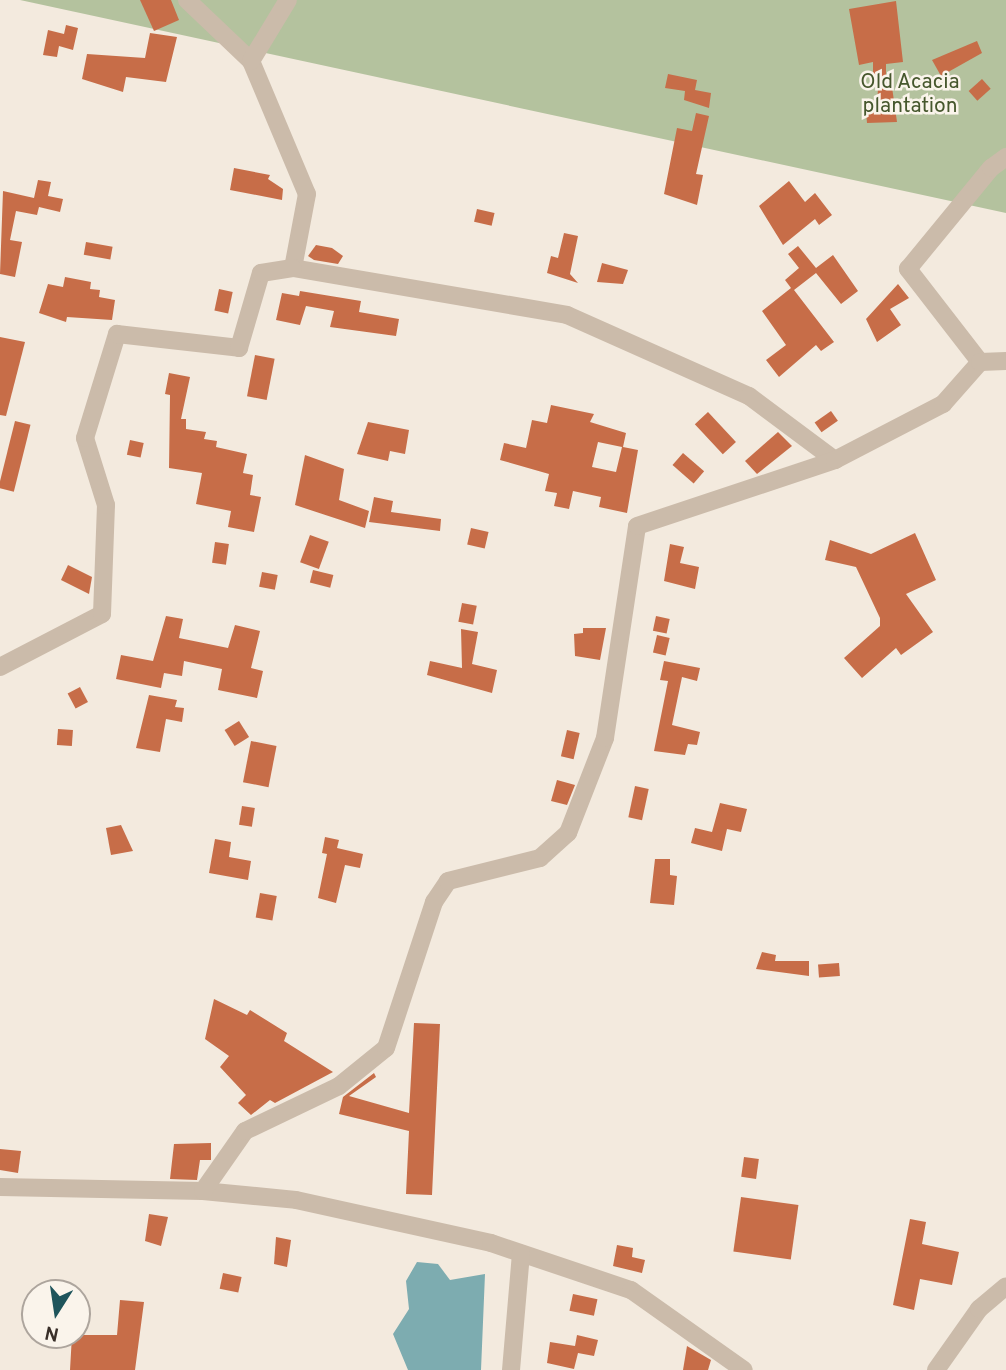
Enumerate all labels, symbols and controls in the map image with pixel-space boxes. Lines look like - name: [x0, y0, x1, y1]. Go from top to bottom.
- park label: Old Acacia plantation: [860, 70, 960, 120]
- north arrow: [21, 1279, 91, 1349]
- text: N: [43, 1319, 61, 1346]

